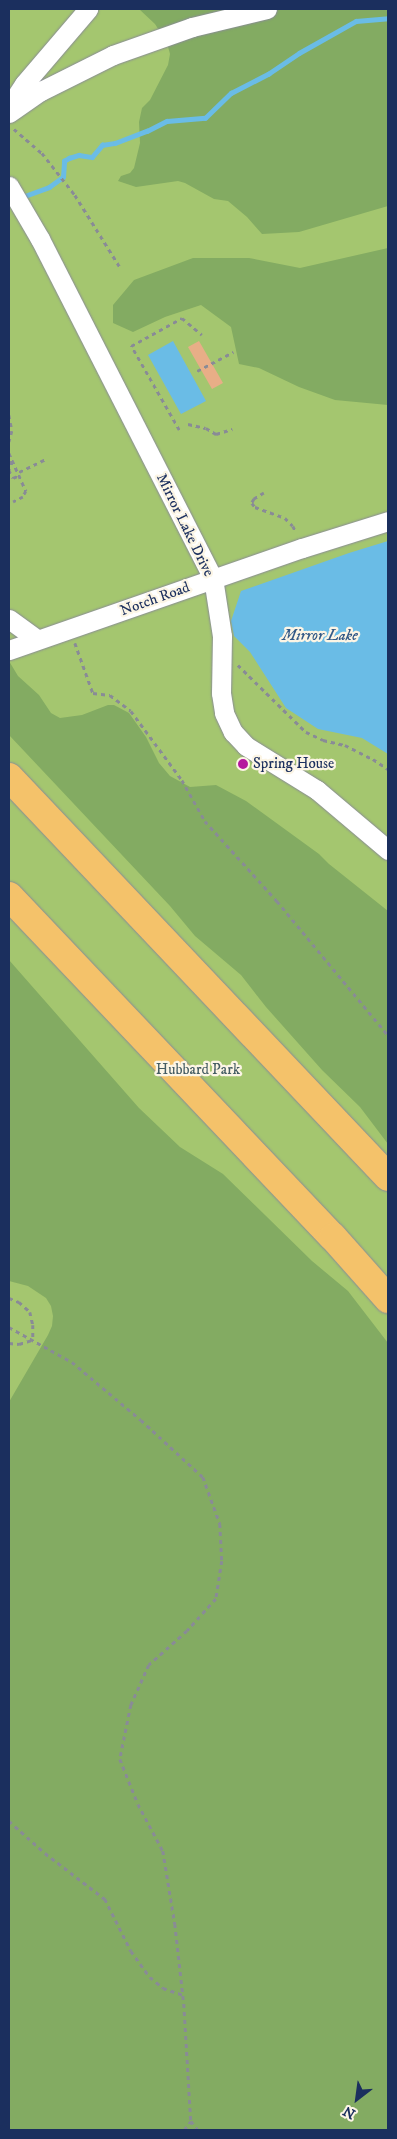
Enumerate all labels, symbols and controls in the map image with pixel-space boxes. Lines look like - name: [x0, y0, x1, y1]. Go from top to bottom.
- street label: Mirror Lake Drive: [152, 471, 218, 579]
- street label: Notch Road: [118, 578, 192, 620]
- water label: Mirror Lake: [282, 625, 358, 645]
- place label: Spring House: [253, 755, 334, 773]
- marker: Spring House: [237, 758, 249, 770]
- park label: Hubbard Park: [156, 1061, 240, 1079]
- north arrow: [332, 2074, 382, 2124]
- text: N: [340, 2101, 359, 2123]

